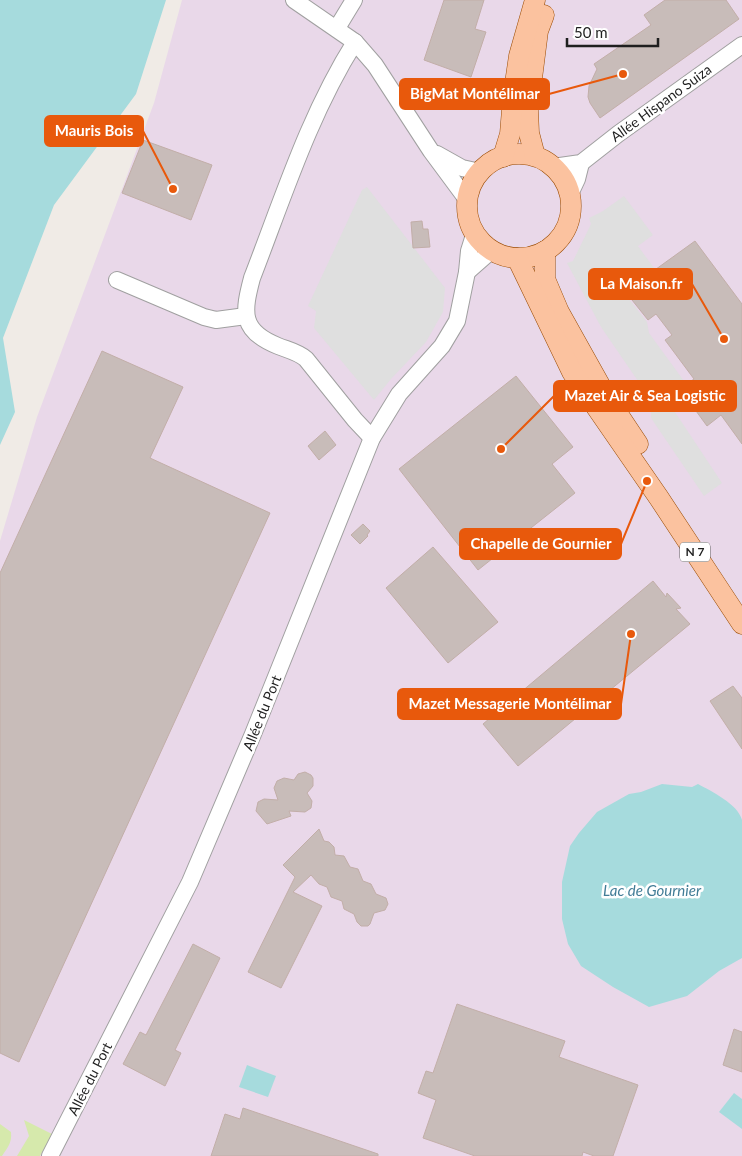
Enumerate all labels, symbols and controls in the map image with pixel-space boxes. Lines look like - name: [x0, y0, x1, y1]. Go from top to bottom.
- scale bar: [567, 15, 658, 47]
- text: 50 m: [574, 23, 608, 41]
- street label: Allée Hispano Suiza: [607, 60, 714, 145]
- callout: BigMat Montélimar: [400, 79, 549, 109]
- text: BigMat Montélimar: [410, 84, 540, 102]
- callout: Mauris Bois: [45, 116, 143, 146]
- text: Mauris Bois: [55, 121, 134, 139]
- callout: La Maison.fr: [589, 269, 692, 299]
- text: La Maison.fr: [600, 274, 683, 292]
- callout: Mazet Air & Sea Logistic: [554, 381, 736, 411]
- text: Mazet Air & Sea Logistic: [564, 386, 726, 404]
- callout: Chapelle de Gournier: [460, 529, 621, 559]
- text: Chapelle de Gournier: [470, 534, 612, 552]
- road number: N 7: [680, 542, 710, 562]
- street label: Allée du Port: [239, 673, 284, 753]
- callout: Mazet Messagerie Montélimar: [398, 689, 621, 719]
- text: Mazet Messagerie Montélimar: [409, 694, 612, 712]
- water label: Lac de Gournier: [603, 881, 702, 899]
- street label: Allée du Port: [64, 1039, 115, 1118]

